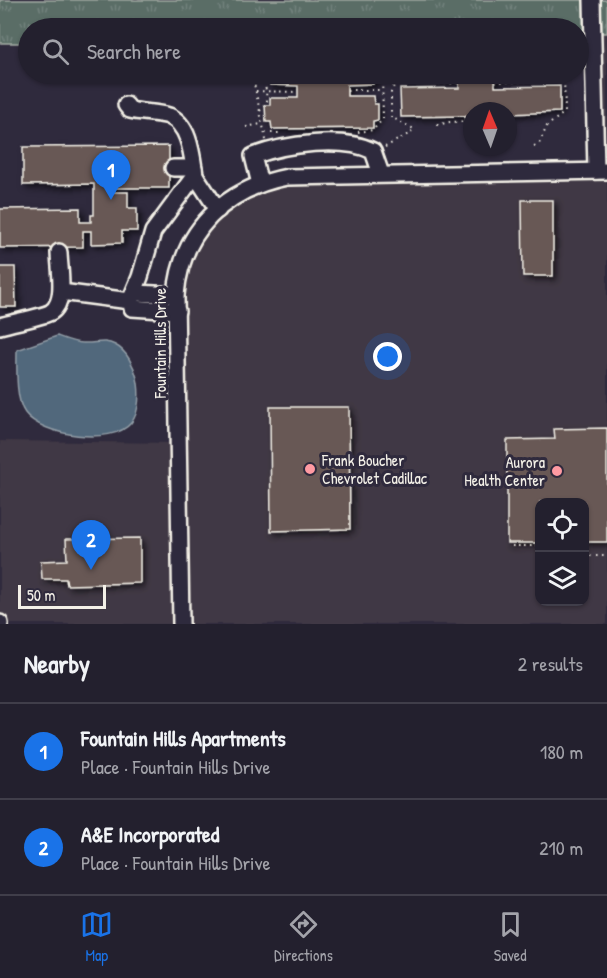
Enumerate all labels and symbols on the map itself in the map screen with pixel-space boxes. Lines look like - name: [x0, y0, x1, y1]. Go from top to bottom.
- north arrow: [463, 102, 517, 156]
- pin: 1: [92, 150, 130, 200]
- street label: Fountain Hills Drive: [149, 287, 171, 399]
- your location: [373, 342, 402, 371]
- place label: Frank Boucher Chevrolet Cadillac: [321, 449, 428, 489]
- place label: Aurora Health Center: [464, 451, 545, 491]
- marker: Frank Boucher Chevrolet Cadillac: [303, 462, 317, 476]
- marker: Aurora Health Center: [550, 464, 564, 478]
- pin: 2: [72, 520, 110, 570]
- scale bar: [18, 582, 106, 610]

